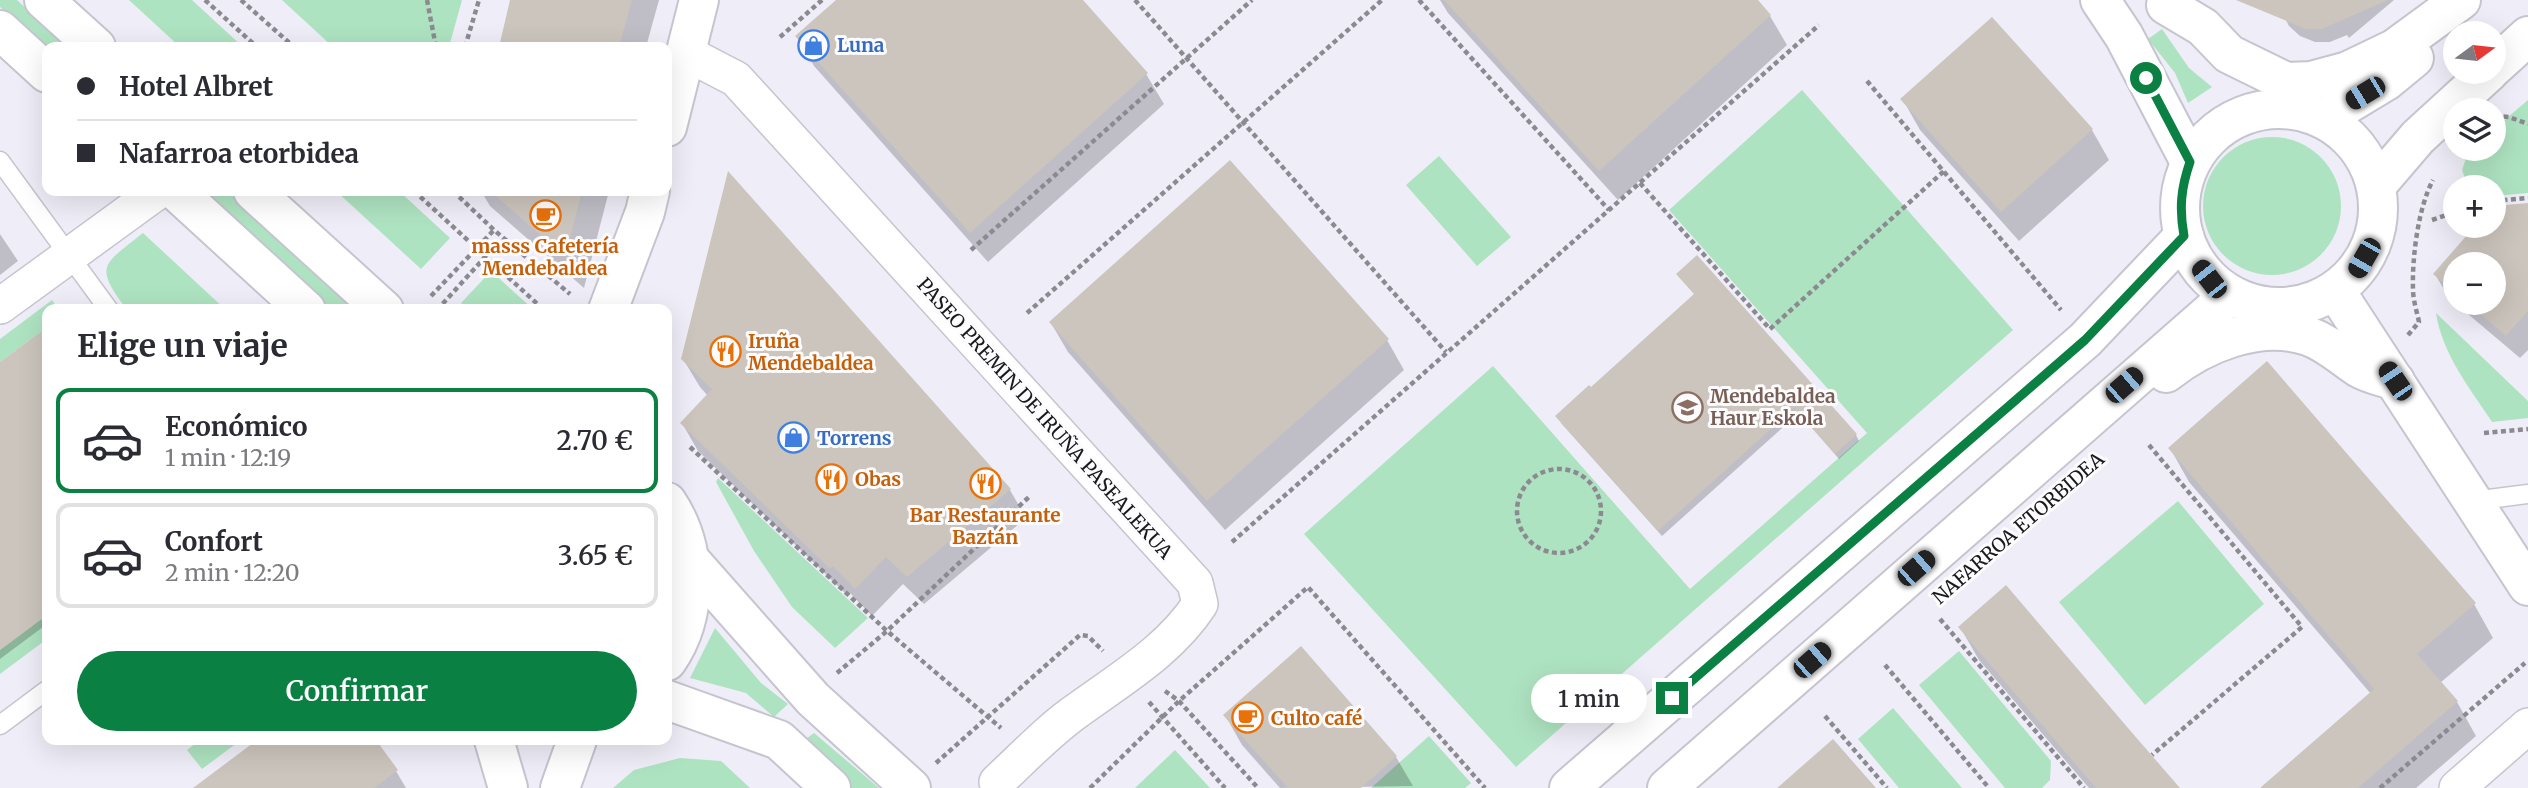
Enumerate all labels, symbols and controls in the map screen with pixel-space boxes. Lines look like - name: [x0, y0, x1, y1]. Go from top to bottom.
- north arrow: [2443, 21, 2506, 84]
- map controls: [2443, 21, 2506, 315]
- shop icon: Luna: [797, 28, 831, 62]
- place label: Luna: [837, 33, 885, 57]
- route start: [2130, 62, 2162, 94]
- text: Hotel Albret: [119, 70, 273, 103]
- car: [2342, 73, 2389, 113]
- button: layers: [2443, 98, 2506, 161]
- text: Nafarroa etorbidea: [119, 137, 359, 170]
- button: +: [2443, 175, 2506, 238]
- cafe icon: masss Cafetería Mendebaldea: [528, 198, 562, 232]
- place label: masss Cafetería Mendebaldea: [471, 234, 619, 280]
- car: [2345, 235, 2384, 281]
- button: −: [2443, 252, 2506, 315]
- car: [2188, 256, 2231, 302]
- street label: PASEO PREMIN DE IRUÑA PASEALEKUA: [912, 272, 1178, 564]
- text: Elige un viaje: [77, 326, 288, 366]
- place label: Iruña Mendebaldea: [748, 329, 874, 375]
- restaurant icon: Iruña Mendebaldea: [708, 335, 742, 369]
- car: [2375, 358, 2416, 404]
- car: [2102, 363, 2147, 407]
- place label: Mendebaldea Haur Eskola: [1710, 384, 1836, 430]
- school or university icon: Mendebaldea Haur Eskola: [1670, 390, 1704, 424]
- icon: car: [81, 409, 144, 472]
- text: Económico: [165, 410, 308, 443]
- shop icon: Torrens: [777, 421, 811, 455]
- text: 2.70 €: [556, 424, 633, 457]
- place label: Torrens: [817, 426, 892, 450]
- text: 1 min · 12:19: [165, 443, 291, 472]
- street label: NAFARROA ETORBIDEA: [1927, 446, 2109, 609]
- restaurant icon: Obas: [815, 462, 849, 496]
- place label: Obas: [855, 467, 901, 491]
- restaurant icon: Bar Restaurante Baztán: [968, 467, 1002, 501]
- place label: Bar Restaurante Baztán: [910, 503, 1060, 549]
- icon: car: [81, 524, 144, 587]
- text: Confort: [165, 525, 263, 558]
- text: 3.65 €: [558, 539, 633, 572]
- car: [1894, 546, 1939, 590]
- text: 2 min · 12:20: [165, 558, 300, 587]
- car: [1790, 638, 1835, 682]
- button: Confirmar: [77, 651, 637, 731]
- callout: 1 min: [1532, 674, 1648, 722]
- route end: [1656, 682, 1688, 714]
- text: 1 min: [1558, 684, 1620, 713]
- cafe icon: Culto café: [1231, 701, 1265, 735]
- place label: Culto café: [1271, 706, 1362, 730]

